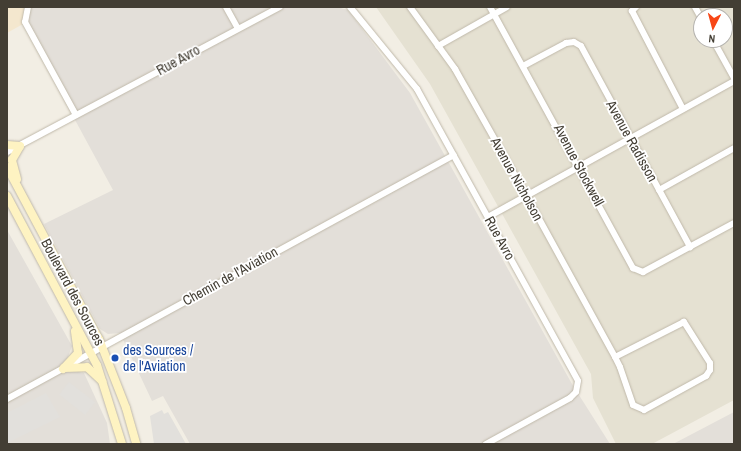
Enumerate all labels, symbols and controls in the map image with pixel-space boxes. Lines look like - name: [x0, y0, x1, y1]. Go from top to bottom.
- north arrow: [693, 8, 733, 48]
- text: N: [708, 32, 716, 46]
- street label: Rue Avro: [153, 41, 203, 79]
- street label: Avenue Radisson: [603, 97, 661, 185]
- street label: Avenue Stockwell: [550, 121, 608, 209]
- street label: Avenue Nicholson: [487, 134, 547, 224]
- street label: Rue Avro: [481, 213, 519, 263]
- street label: Boulevard des Sources: [38, 236, 108, 348]
- street label: Chemin de l'Aviation: [180, 243, 280, 309]
- place label: des Sources / de l'Aviation: [123, 342, 193, 374]
- marker: des Sources / de l'Aviation: [110, 353, 120, 363]

